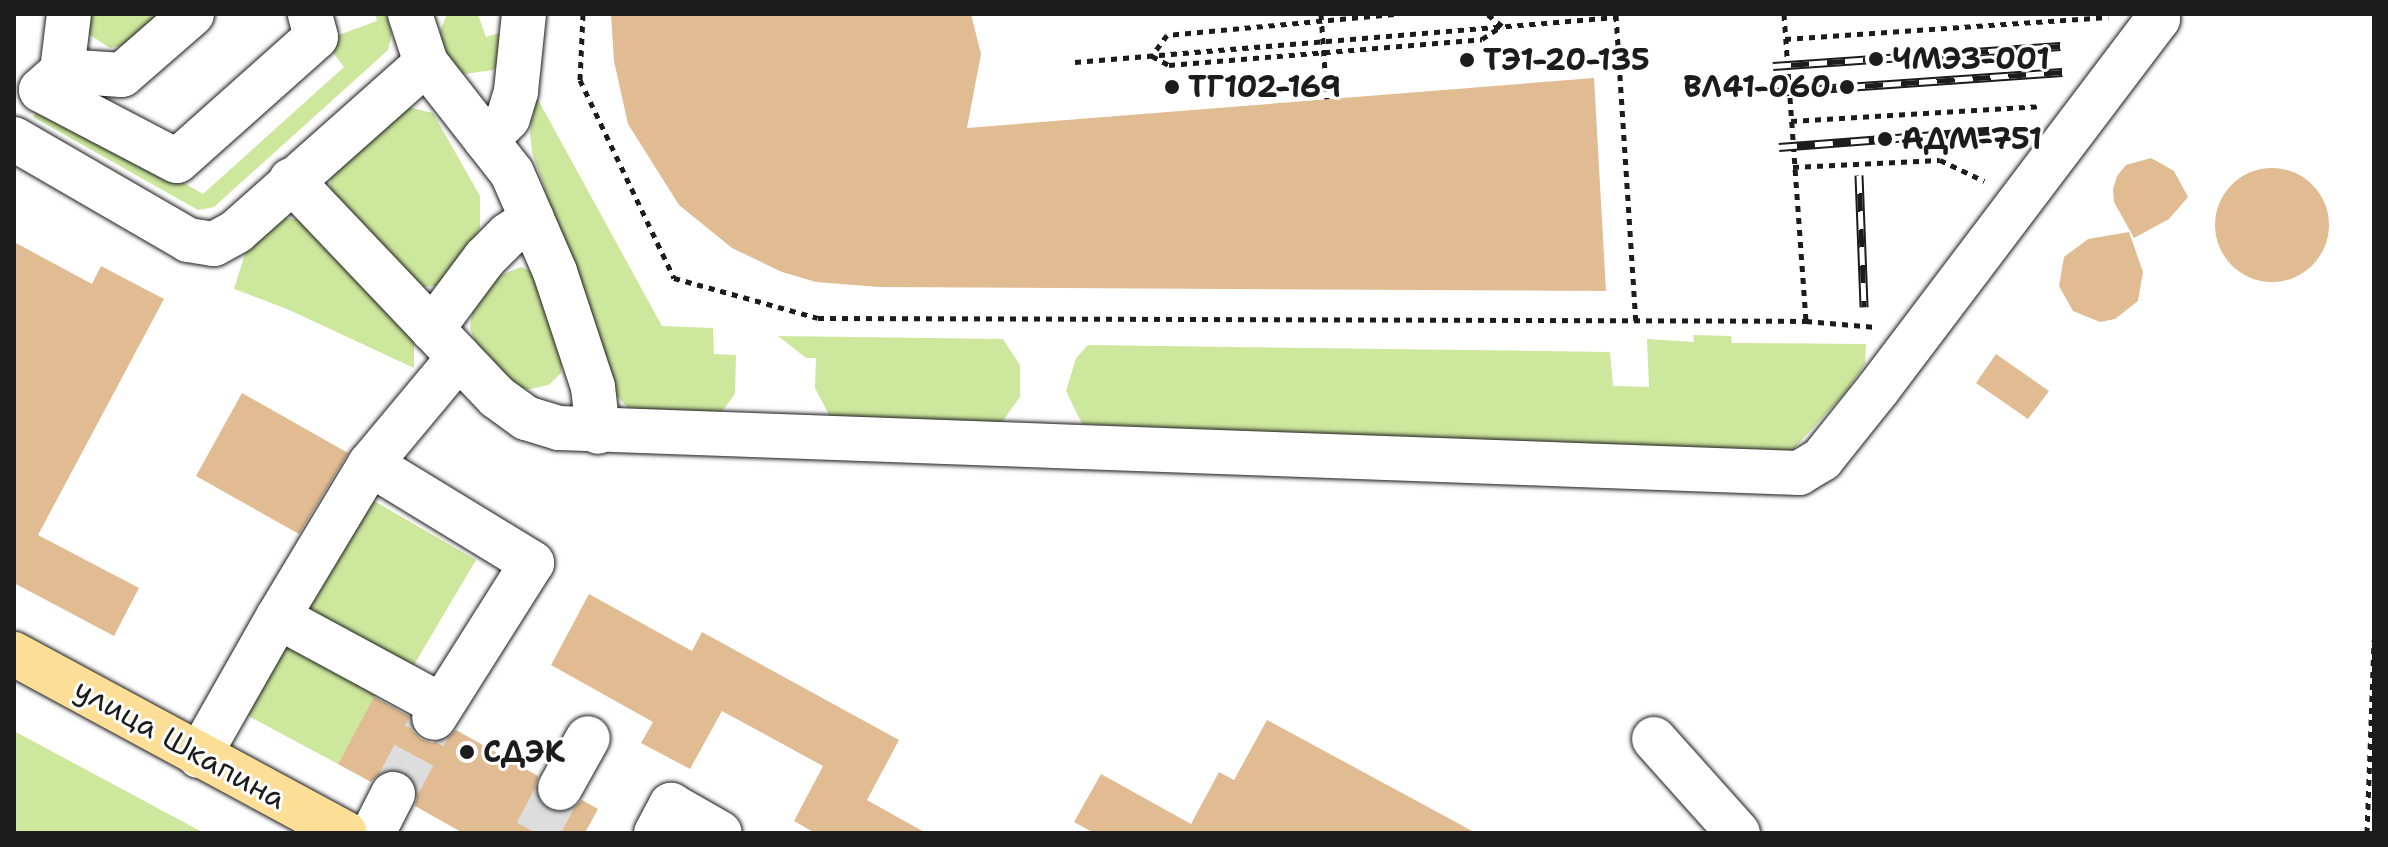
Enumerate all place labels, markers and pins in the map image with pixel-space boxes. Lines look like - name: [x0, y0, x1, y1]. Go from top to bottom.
- place label: ЧМЭ3-001: [1892, 41, 2050, 77]
- place label: ТЭ1-20-135: [1483, 42, 1650, 78]
- marker: ЧМЭ3-001: [1867, 50, 1885, 68]
- marker: ТЭ1-20-135: [1458, 51, 1476, 69]
- place label: ТГ102-169: [1188, 69, 1341, 105]
- place label: ВЛ41-060: [1683, 69, 1831, 105]
- marker: ТГ102-169: [1163, 78, 1181, 96]
- marker: ВЛ41-060: [1838, 78, 1856, 96]
- place label: АДМ-751: [1901, 121, 2042, 157]
- marker: АДМ-751: [1876, 130, 1894, 148]
- place label: СДЭК: [483, 734, 565, 770]
- marker: СДЭК: [458, 743, 476, 761]

